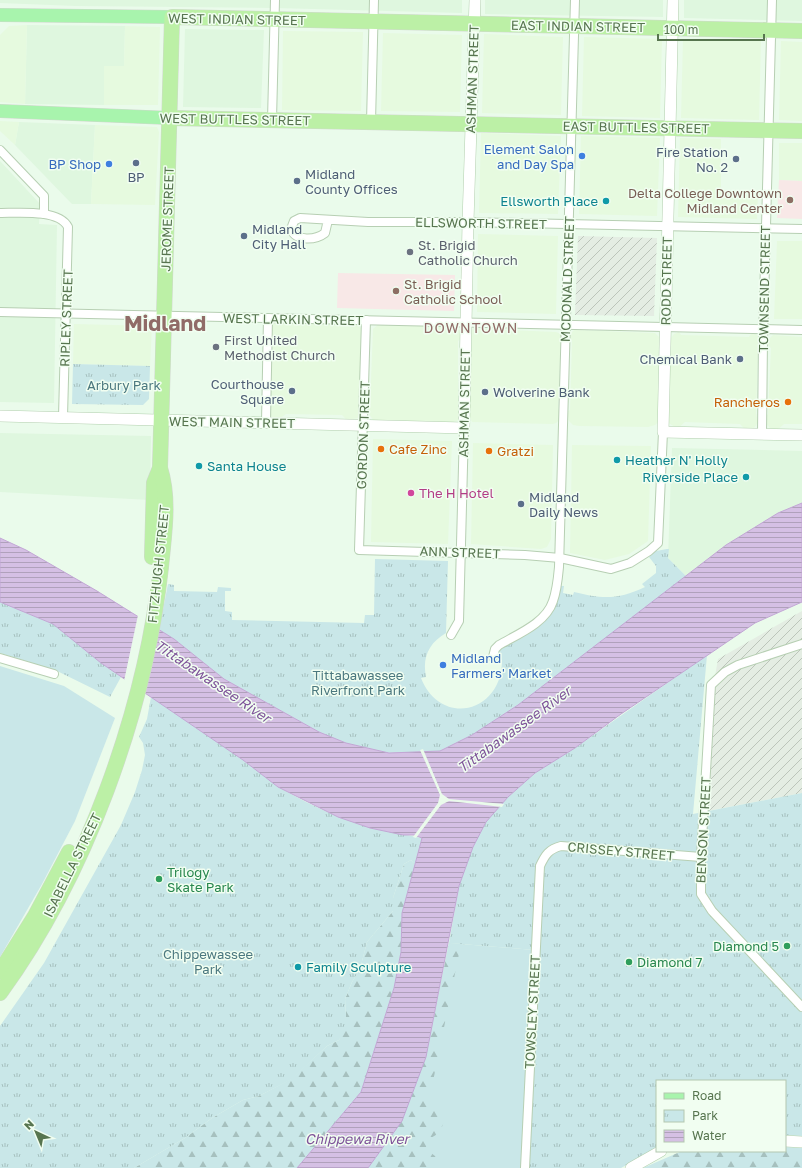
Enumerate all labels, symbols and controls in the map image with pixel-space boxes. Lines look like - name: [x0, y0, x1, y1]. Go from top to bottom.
- street label: WEST INDIAN STREET: [168, 10, 306, 28]
- scale bar: [658, 16, 764, 42]
- street label: EAST INDIAN STREET: [511, 17, 645, 35]
- text: 100 m: [664, 22, 698, 37]
- street label: ASHMAN STREET: [462, 24, 482, 134]
- street label: WEST BUTTLES STREET: [159, 110, 311, 128]
- street label: EAST BUTTLES STREET: [562, 118, 710, 136]
- place label: Element Salon and Day Spa: [484, 141, 574, 172]
- place label: Fire Station No. 2: [656, 144, 728, 175]
- marker: Element Salon and Day Spa: [577, 151, 587, 161]
- marker: Fire Station No. 2: [731, 154, 741, 164]
- place label: BP Shop: [48, 156, 101, 172]
- marker: BP: [131, 158, 141, 168]
- marker: BP Shop: [104, 159, 114, 169]
- street label: JEROME STREET: [157, 166, 177, 272]
- place label: Midland County Offices: [305, 166, 398, 197]
- place label: BP: [127, 169, 145, 185]
- marker: Midland County Offices: [292, 176, 302, 186]
- place label: Delta College Downtown Midland Center: [628, 185, 782, 216]
- place label: Ellsworth Place: [500, 193, 598, 209]
- marker: Delta College Downtown Midland Center: [785, 195, 795, 205]
- marker: Ellsworth Place: [601, 196, 611, 206]
- street label: ELLSWORTH STREET: [415, 214, 547, 232]
- street label: MCDONALD STREET: [557, 216, 577, 342]
- place label: Midland City Hall: [252, 221, 306, 252]
- street label: TOWNSEND STREET: [755, 225, 773, 353]
- marker: Midland City Hall: [239, 231, 249, 241]
- street label: RODD STREET: [657, 236, 675, 326]
- place label: St. Brigid Catholic Church: [418, 237, 518, 268]
- marker: St. Brigid Catholic Church: [405, 247, 415, 257]
- street label: RIPLEY STREET: [56, 269, 76, 367]
- place label: St. Brigid Catholic School: [404, 276, 502, 307]
- marker: St. Brigid Catholic School: [391, 286, 401, 296]
- district label: Midland: [124, 310, 206, 336]
- street label: WEST LARKIN STREET: [223, 310, 363, 328]
- district label: DOWNTOWN: [424, 319, 518, 336]
- place label: First United Methodist Church: [224, 332, 335, 363]
- marker: First United Methodist Church: [211, 342, 221, 352]
- street label: ASHMAN STREET: [455, 348, 473, 458]
- place label: Chemical Bank: [639, 351, 733, 367]
- marker: Chemical Bank: [735, 354, 745, 364]
- place label: Courthouse Square: [211, 376, 284, 407]
- park label: Arbury Park: [87, 377, 162, 393]
- street label: GORDON STREET: [353, 380, 373, 490]
- place label: Wolverine Bank: [493, 384, 591, 400]
- marker: Courthouse Square: [287, 386, 297, 396]
- marker: Wolverine Bank: [480, 387, 490, 397]
- place label: Rancheros: [714, 394, 780, 410]
- marker: Rancheros: [783, 397, 793, 407]
- street label: WEST MAIN STREET: [169, 413, 295, 431]
- place label: Cafe Zinc: [389, 441, 447, 457]
- place label: Gratzi: [497, 443, 534, 459]
- marker: Cafe Zinc: [376, 444, 386, 454]
- marker: Gratzi: [484, 446, 494, 456]
- place label: Heather N' Holly: [625, 452, 728, 468]
- marker: Heather N' Holly: [612, 455, 622, 465]
- place label: Santa House: [207, 458, 286, 474]
- marker: Santa House: [194, 461, 204, 471]
- place label: Riverside Place: [642, 469, 738, 485]
- marker: Riverside Place: [741, 472, 751, 482]
- place label: The H Hotel: [419, 485, 494, 501]
- marker: The H Hotel: [406, 488, 416, 498]
- place label: Midland Daily News: [529, 489, 598, 520]
- marker: Midland Daily News: [516, 499, 526, 509]
- street label: FITZHUGH STREET: [144, 504, 172, 624]
- street label: ANN STREET: [419, 543, 501, 561]
- water label: Tittabawassee River: [152, 636, 276, 727]
- place label: Midland Farmers' Market: [451, 650, 551, 681]
- marker: Midland Farmers' Market: [438, 660, 448, 670]
- park label: Tittabawassee Riverfront Park: [311, 667, 406, 698]
- water label: Tittabawassee River: [454, 681, 576, 776]
- street label: BENSON STREET: [692, 776, 714, 884]
- street label: ISABELLA STREET: [40, 810, 104, 920]
- street label: CRISSEY STREET: [567, 838, 675, 864]
- place label: Trilogy Skate Park: [167, 864, 235, 895]
- marker: Trilogy Skate Park: [154, 874, 164, 884]
- place label: Diamond 5: [713, 938, 779, 954]
- marker: Diamond 5: [782, 941, 792, 951]
- park label: Chippewassee Park: [163, 946, 253, 977]
- place label: Diamond 7: [637, 954, 702, 970]
- street label: TOWSLEY STREET: [521, 955, 543, 1069]
- marker: Diamond 7: [624, 957, 634, 967]
- place label: Family Sculpture: [306, 959, 411, 975]
- marker: Family Sculpture: [293, 962, 303, 972]
- legend: [656, 1080, 786, 1152]
- text: Road: [692, 1088, 721, 1103]
- text: Park: [692, 1108, 718, 1123]
- north arrow: [16, 1112, 56, 1152]
- text: N: [21, 1117, 36, 1132]
- text: Water: [692, 1128, 726, 1143]
- water label: Chippewa River: [305, 1130, 412, 1147]

